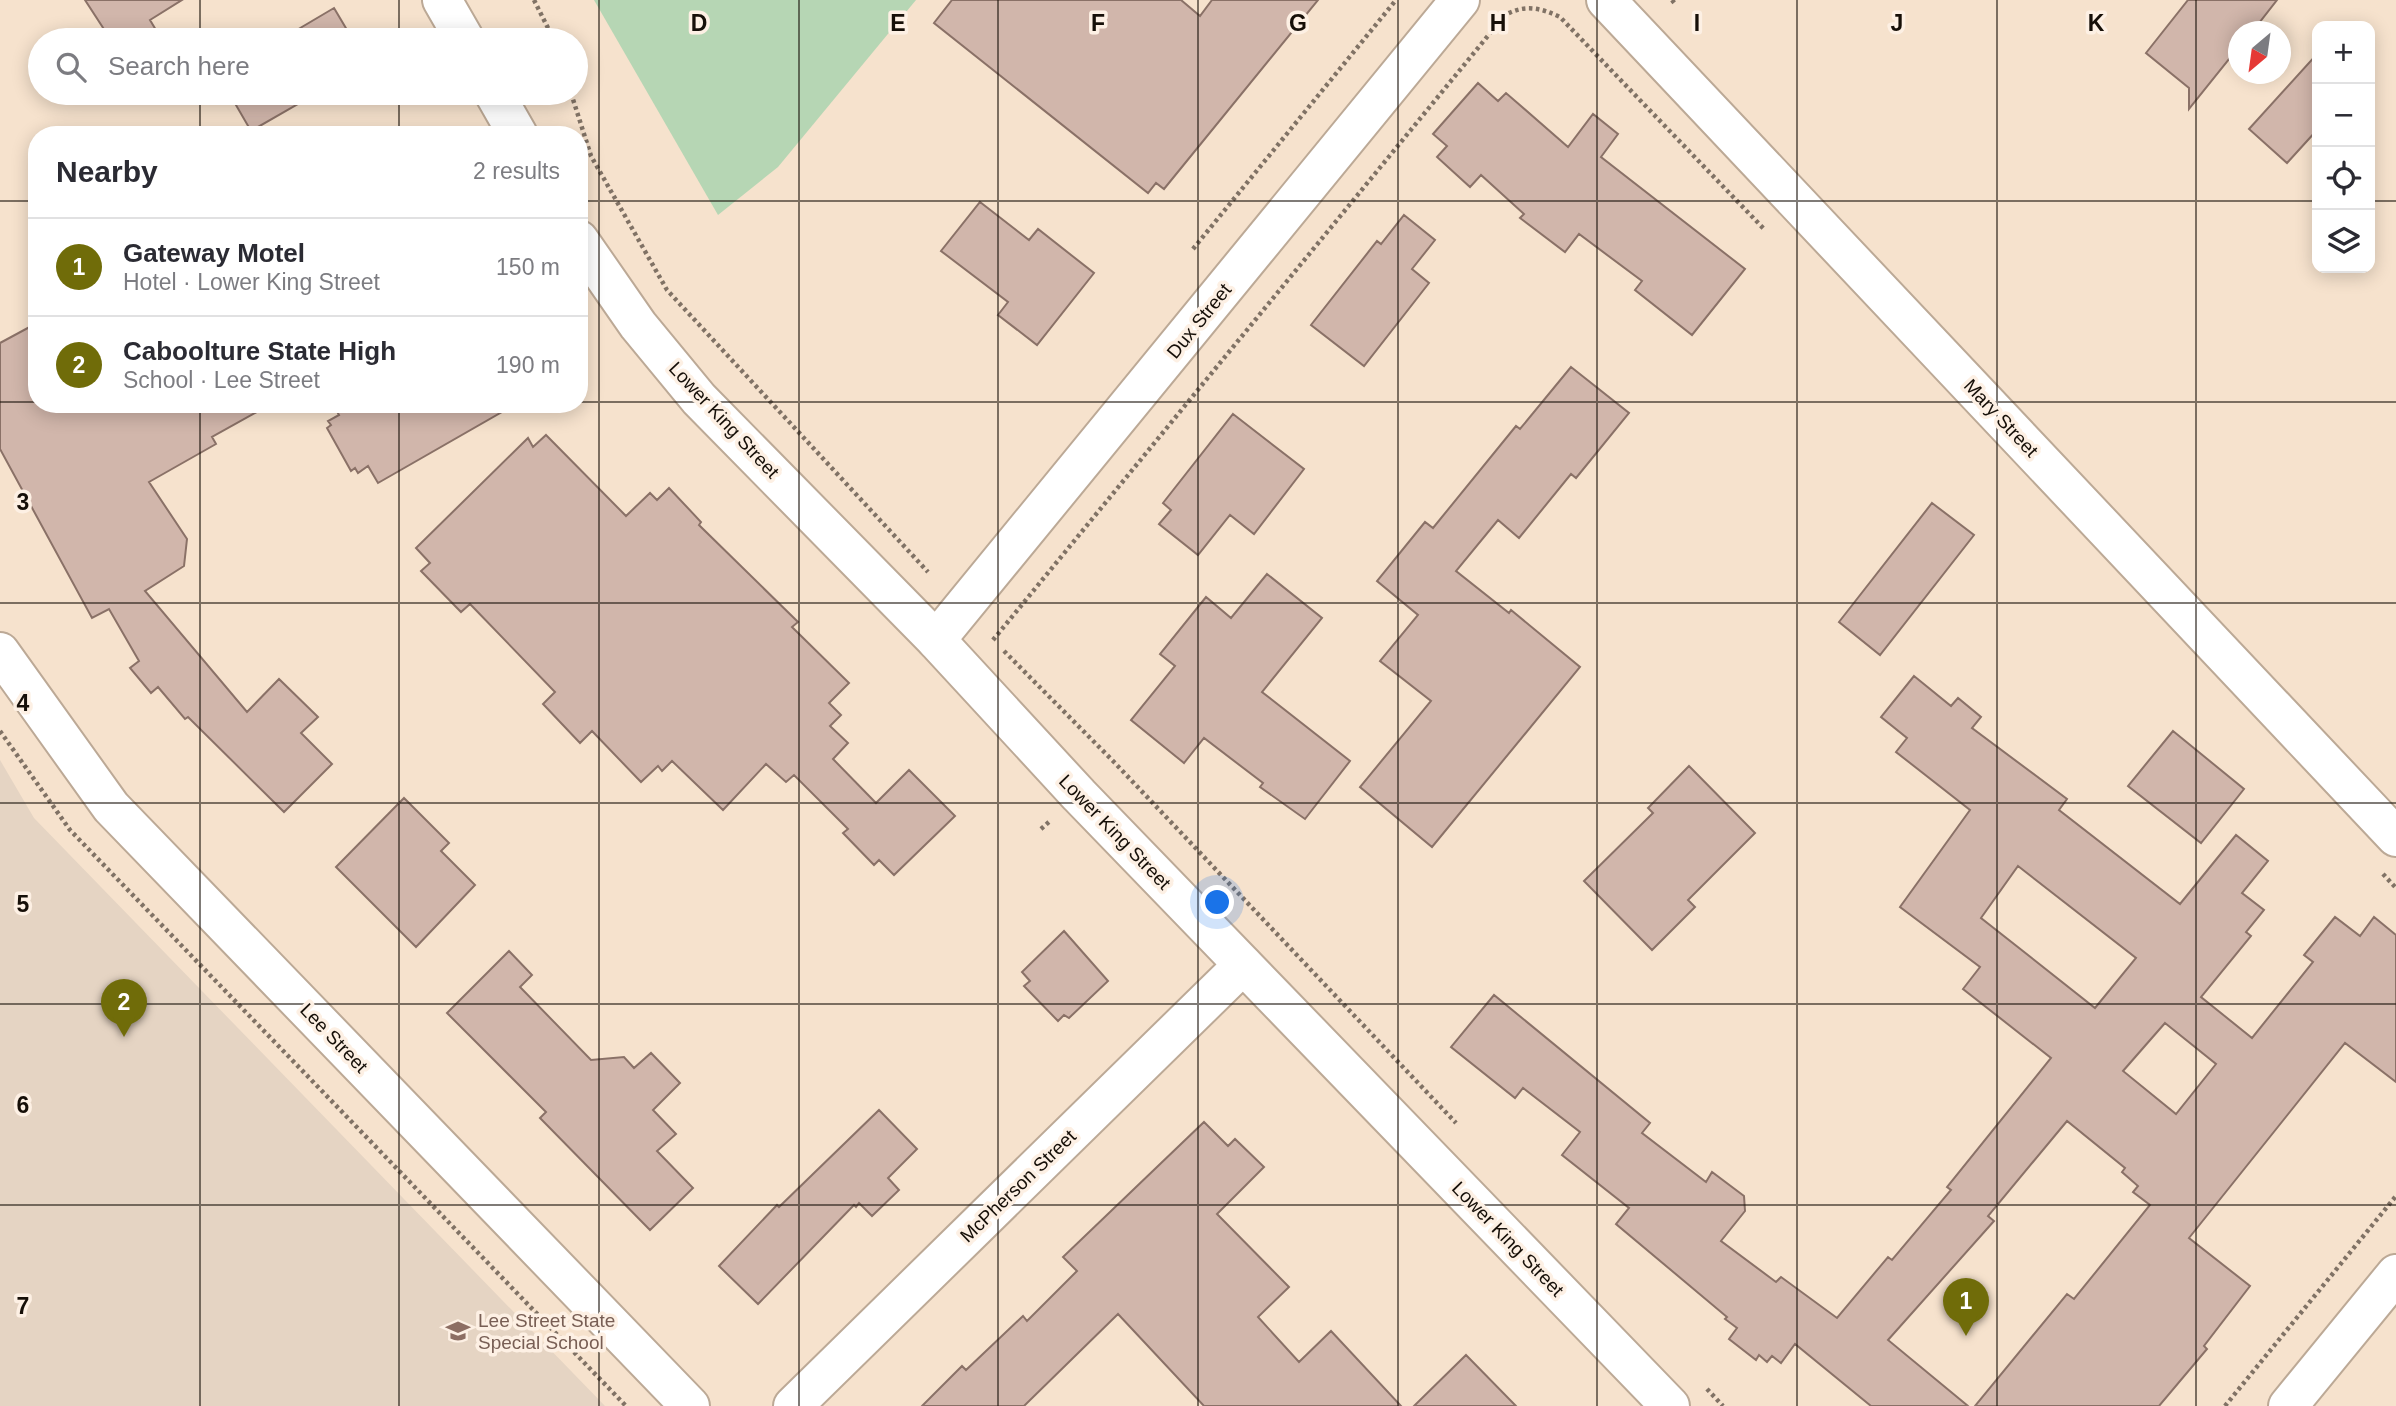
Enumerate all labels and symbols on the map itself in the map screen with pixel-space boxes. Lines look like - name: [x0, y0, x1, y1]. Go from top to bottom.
- text: D: [691, 10, 707, 36]
- text: E: [890, 10, 906, 36]
- text: F: [1091, 10, 1105, 36]
- text: G: [1289, 10, 1307, 36]
- text: H: [1490, 10, 1506, 36]
- text: I: [1694, 10, 1700, 36]
- text: J: [1891, 10, 1903, 36]
- text: K: [2088, 10, 2105, 36]
- north arrow: [2228, 21, 2291, 84]
- street label: Dux Street: [1163, 279, 1236, 362]
- street label: Lower King Street: [665, 358, 784, 483]
- street label: Mary Street: [1960, 375, 2043, 462]
- text: 3: [17, 489, 29, 515]
- text: 4: [17, 690, 30, 716]
- street label: Lower King Street: [1055, 770, 1176, 894]
- your location: [1200, 885, 1234, 919]
- text: 5: [17, 891, 30, 917]
- pin: 2: [101, 979, 147, 1037]
- street label: Lee Street: [296, 999, 373, 1077]
- text: 6: [17, 1092, 29, 1118]
- street label: McPherson Street: [956, 1125, 1081, 1246]
- street label: Lower King Street: [1448, 1177, 1569, 1301]
- pin: 1: [1943, 1278, 1989, 1336]
- text: 7: [17, 1293, 29, 1319]
- place label: Lee Street State Special School: [478, 1310, 615, 1353]
- school or university icon: Lee Street State Special School: [444, 1317, 472, 1345]

